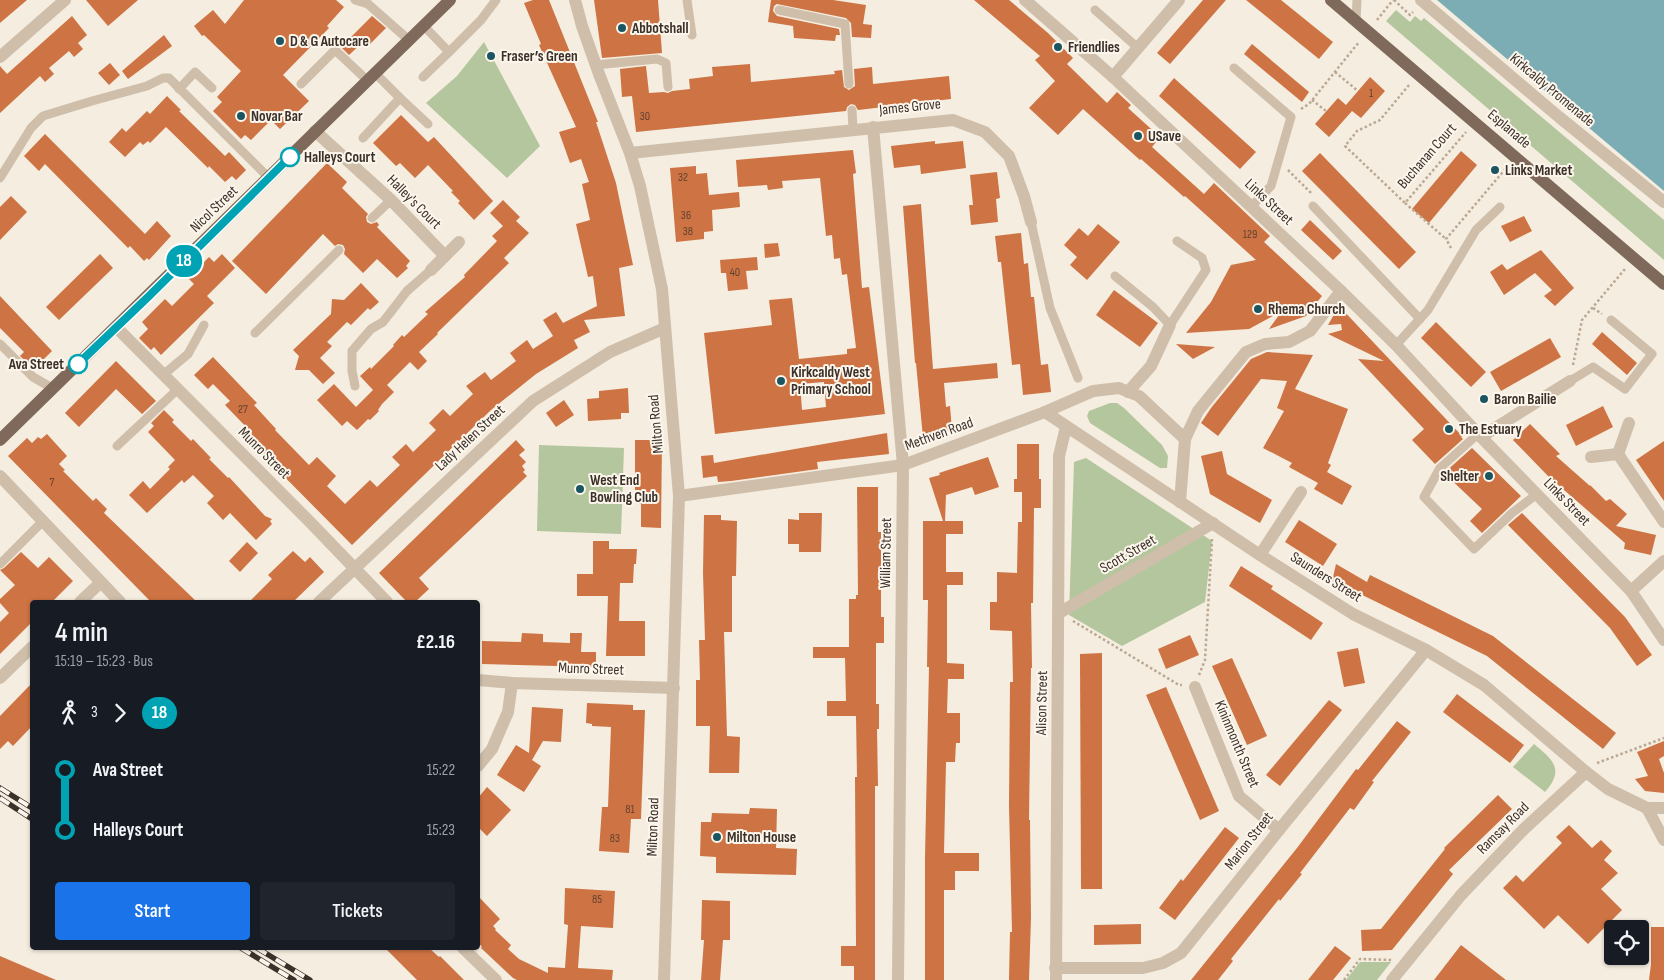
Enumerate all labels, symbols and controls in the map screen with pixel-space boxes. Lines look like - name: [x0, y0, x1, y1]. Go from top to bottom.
- place label: Abbotshall: [631, 19, 688, 38]
- marker: Abbotshall: [616, 22, 628, 34]
- place label: D & G Autocare: [290, 32, 369, 51]
- marker: D & G Autocare: [274, 35, 286, 47]
- place label: Friendlies: [1068, 38, 1120, 57]
- marker: Friendlies: [1052, 41, 1064, 53]
- place label: Fraser’s Green: [501, 47, 578, 66]
- street label: Kirkcaldy Promenade: [1506, 49, 1598, 131]
- marker: Fraser’s Green: [485, 50, 497, 62]
- house number: 1: [1369, 86, 1374, 101]
- street label: James Grove: [877, 94, 942, 120]
- street label: Esplanade: [1483, 105, 1535, 153]
- place label: Novar Bar: [251, 107, 303, 126]
- house number: 30: [640, 109, 650, 124]
- marker: Novar Bar: [235, 110, 247, 122]
- street label: Buchanan Court: [1393, 119, 1461, 193]
- place label: USave: [1148, 127, 1181, 146]
- marker: USave: [1132, 130, 1144, 142]
- marker: Halleys Court: [280, 147, 300, 167]
- place label: Halleys Court: [304, 148, 375, 167]
- place label: Links Market: [1505, 161, 1573, 180]
- marker: Links Market: [1489, 164, 1501, 176]
- house number: 32: [678, 170, 688, 185]
- street label: Halley's Court: [383, 171, 446, 234]
- street label: Links Street: [1241, 175, 1298, 230]
- street label: Nicol Street: [186, 181, 242, 236]
- house number: 36: [681, 208, 691, 223]
- house number: 38: [683, 224, 693, 239]
- house number: 129: [1243, 227, 1257, 242]
- line badge: 18: [162, 245, 206, 277]
- text: 18: [176, 250, 192, 271]
- house number: 40: [730, 265, 740, 280]
- place label: Rhema Church: [1268, 300, 1345, 319]
- marker: Rhema Church: [1252, 303, 1264, 315]
- marker: Ava Street: [68, 354, 88, 374]
- place label: Ava Street: [8, 355, 64, 374]
- place label: Kirkcaldy West Primary School: [791, 363, 871, 399]
- marker: Kirkcaldy West Primary School: [775, 375, 787, 387]
- place label: Baron Bailie: [1494, 390, 1556, 409]
- marker: Baron Bailie: [1478, 393, 1490, 405]
- street label: Milton Road: [644, 394, 668, 454]
- street label: Lady Helen Street: [431, 401, 509, 475]
- house number: 27: [238, 402, 248, 417]
- street label: Methven Road: [902, 413, 976, 455]
- place label: The Estuary: [1459, 420, 1523, 439]
- street label: Munro Street: [234, 423, 294, 483]
- marker: The Estuary: [1443, 423, 1455, 435]
- place label: Shelter: [1440, 467, 1479, 486]
- marker: Shelter: [1483, 470, 1495, 482]
- place label: West End Bowling Club: [590, 471, 658, 507]
- street label: Links Street: [1539, 474, 1595, 530]
- house number: 7: [50, 475, 55, 490]
- marker: West End Bowling Club: [574, 483, 586, 495]
- street label: William Street: [876, 517, 896, 589]
- street label: Scott Street: [1097, 530, 1160, 578]
- street label: Saunders Street: [1287, 548, 1366, 607]
- text: 4 min: [55, 616, 108, 649]
- text: £2.16: [416, 631, 455, 654]
- text: 15:19 – 15:23 · Bus: [55, 652, 153, 671]
- street label: Munro Street: [558, 658, 625, 680]
- street label: Alison Street: [1032, 670, 1052, 736]
- street label: Kininmonth Street: [1210, 698, 1264, 791]
- icon: walk: [55, 699, 83, 727]
- icon: forward: [106, 699, 134, 727]
- text: 18: [152, 702, 167, 723]
- text: 3: [91, 703, 98, 722]
- text: Ava Street: [93, 759, 163, 782]
- text: 15:22: [427, 761, 455, 780]
- street label: Milton Road: [642, 797, 664, 857]
- street label: Ramsay Road: [1473, 798, 1533, 858]
- house number: 81: [625, 802, 636, 817]
- street label: Marion Street: [1220, 808, 1278, 874]
- text: Halleys Court: [93, 819, 183, 842]
- text: 15:23: [427, 821, 455, 840]
- place label: Milton House: [727, 828, 796, 847]
- house number: 83: [610, 831, 620, 846]
- marker: Milton House: [711, 831, 723, 843]
- button: Start: [55, 882, 250, 940]
- button: Tickets: [260, 882, 455, 940]
- house number: 85: [592, 892, 602, 907]
- map controls: [1604, 920, 1649, 965]
- button: locate: [1604, 920, 1649, 965]

